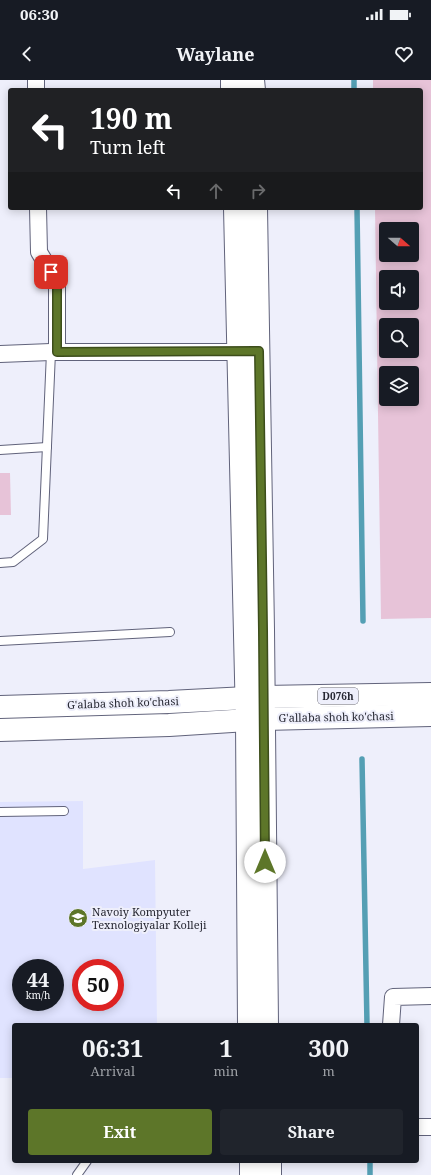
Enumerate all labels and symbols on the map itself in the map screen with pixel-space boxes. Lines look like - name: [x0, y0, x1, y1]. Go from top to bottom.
- north arrow: [379, 222, 419, 262]
- pin: [34, 255, 68, 289]
- road number: D076h: [318, 688, 358, 704]
- street label: G'alaba shoh ko'chasi: [67, 693, 180, 712]
- street label: G'allaba shoh ko'chasi: [278, 708, 394, 725]
- position arrow: [244, 841, 286, 883]
- place label: Navoiy Kompyuter Texnologiyalar Kolleji: [92, 904, 207, 932]
- school or university icon: Navoiy Kompyuter Texnologiyalar Kolleji: [67, 907, 89, 929]
- speed limit sign: 50: [72, 959, 124, 1011]

